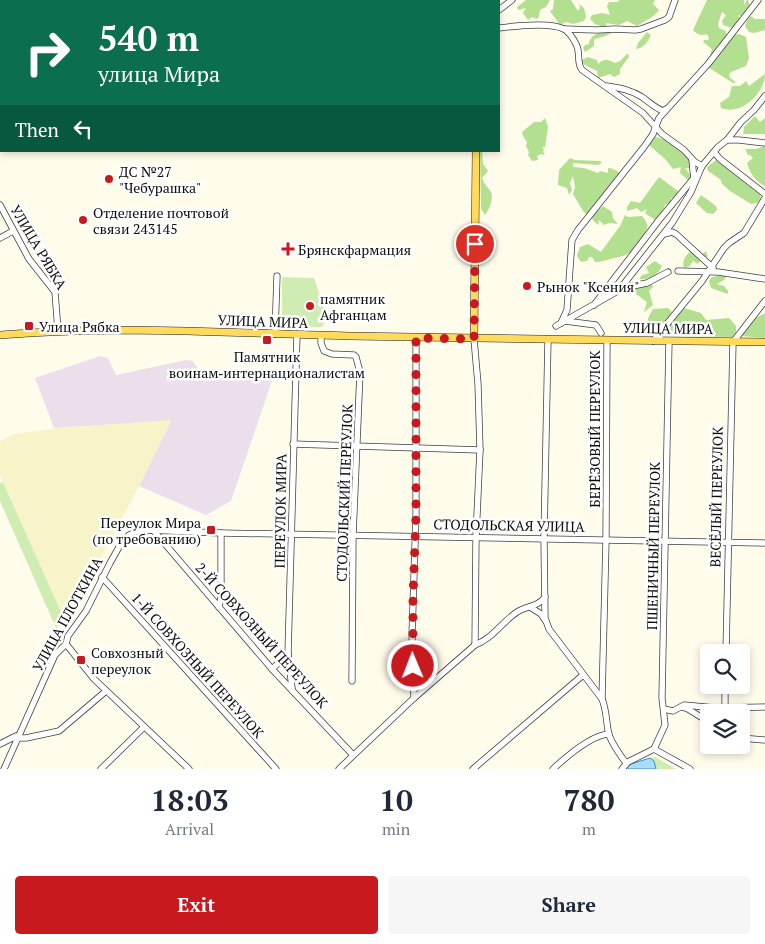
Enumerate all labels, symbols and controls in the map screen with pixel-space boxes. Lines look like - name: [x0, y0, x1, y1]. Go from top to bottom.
- text: 540 m: [98, 15, 199, 61]
- icon: right: [15, 20, 80, 85]
- text: улица Мира: [98, 59, 220, 88]
- icon: left: [69, 115, 97, 143]
- text: Then: [15, 117, 59, 142]
- place label: ДС №27 "Чебурашка": [119, 162, 201, 197]
- marker: ДС №27 "Чебурашка": [103, 173, 115, 185]
- street label: УЛИЦА РЯБКА: [6, 201, 72, 293]
- place label: Отделение почтовой связи 243145: [93, 203, 229, 238]
- marker: Отделение почтовой связи 243145: [77, 214, 89, 226]
- pin: [454, 223, 496, 265]
- icon: arrive: [461, 230, 489, 258]
- place label: Брянскфармация: [298, 240, 411, 259]
- marker: Брянскфармация: [282, 243, 294, 255]
- place label: Рынок "Ксения": [537, 277, 640, 296]
- marker: Рынок "Ксения": [521, 280, 533, 292]
- place label: памятник Афганцам: [320, 289, 387, 324]
- marker: памятник Афганцам: [304, 300, 316, 312]
- street label: УЛИЦА МИРА: [217, 310, 309, 332]
- place label: Улица Рябка: [39, 317, 120, 336]
- street label: УЛИЦА МИРА: [623, 318, 714, 338]
- marker: Улица Рябка: [23, 320, 35, 332]
- marker: Памятник воинам‐интернационалистам: [261, 334, 273, 346]
- place label: Памятник воинам‐интернационалистам: [169, 347, 365, 382]
- street label: БЕРЁЗОВЫЙ ПЕРЕУЛОК: [585, 349, 604, 508]
- street label: СТОДОЛЬСКИЙ ПЕРЕУЛОК: [331, 403, 357, 582]
- street label: ВЕСЁЛЫЙ ПЕРЕУЛОК: [705, 426, 727, 567]
- street label: ПЕРЕУЛОК МИРА: [270, 453, 291, 569]
- street label: ПШЕНИЧНЫЙ ПЕРЕУЛОК: [642, 461, 664, 630]
- place label: Переулок Мира (по требованию): [92, 513, 201, 548]
- street label: СТОДОЛЬСКАЯ УЛИЦА: [433, 514, 585, 536]
- marker: Переулок Мира (по требованию): [205, 524, 217, 536]
- street label: УЛИЦА ПЛОТКИНА: [28, 553, 107, 675]
- street label: 2-Й СОВХОЗНЫЙ ПЕРЕУЛОК: [192, 558, 333, 713]
- street label: 1-Й СОВХОЗНЫЙ ПЕРЕУЛОК: [128, 588, 269, 743]
- position arrow: [386, 639, 438, 691]
- place label: Совхозный переулок: [91, 643, 164, 678]
- map controls: [700, 644, 750, 754]
- button: search: [700, 644, 750, 694]
- marker: Совхозный переулок: [75, 654, 87, 666]
- button: layers: [700, 704, 750, 754]
- text: 18:03: [151, 780, 229, 820]
- text: 10: [379, 780, 413, 820]
- text: 780: [564, 780, 614, 820]
- text: Arrival: [165, 818, 214, 840]
- text: min: [382, 818, 410, 840]
- text: m: [582, 818, 596, 840]
- button: Exit: [15, 876, 378, 934]
- button: Share: [388, 876, 750, 934]

